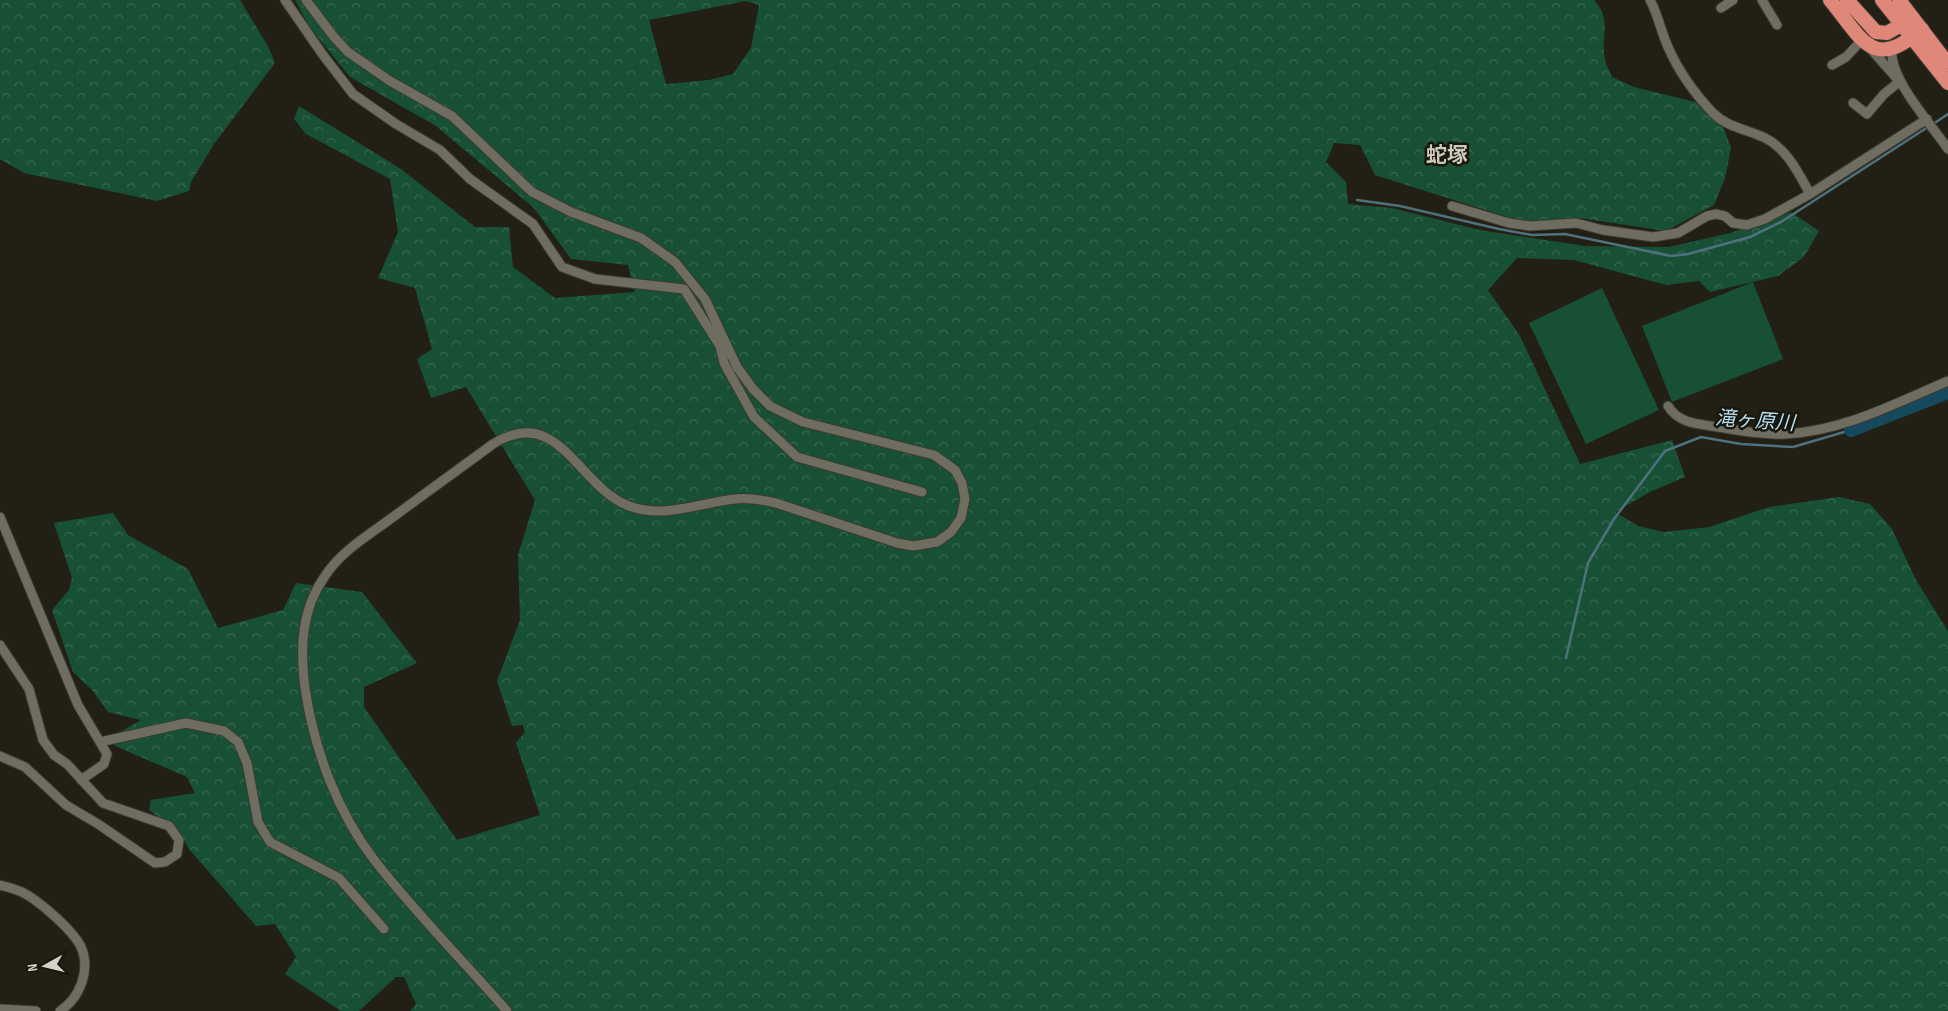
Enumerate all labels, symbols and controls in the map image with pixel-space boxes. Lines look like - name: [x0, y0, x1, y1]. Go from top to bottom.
- district label: 蛇塚: [1426, 143, 1468, 168]
- water label: 滝ヶ原川: [1714, 406, 1798, 436]
- north arrow: [20, 941, 70, 991]
- text: N: [24, 963, 42, 973]

